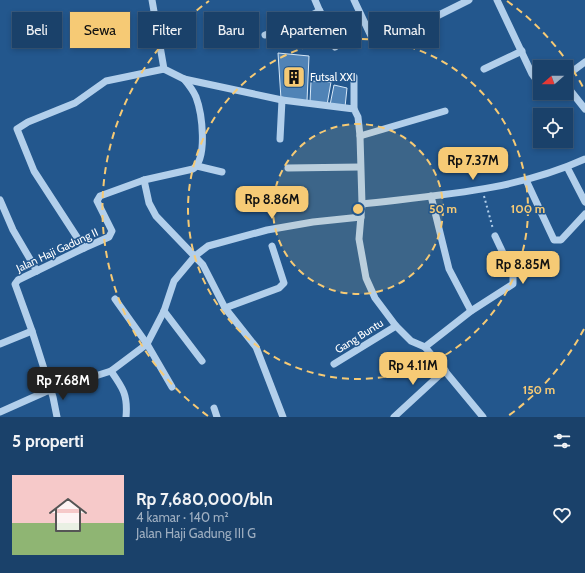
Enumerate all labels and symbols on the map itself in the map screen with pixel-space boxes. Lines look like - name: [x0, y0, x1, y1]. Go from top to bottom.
- north arrow: [533, 60, 573, 100]
- building icon: Futsal XXI: [281, 64, 307, 90]
- place label: Futsal XXI: [310, 70, 356, 84]
- pin: Rp 7.37M: [432, 147, 514, 181]
- pin: Rp 8.86M: [231, 186, 313, 220]
- text: 50 m: [429, 201, 457, 216]
- text: 100 m: [511, 201, 545, 216]
- centre of rings: [351, 202, 365, 216]
- street label: Jalan Haji Gadung II: [13, 225, 100, 276]
- pin: Rp 8.85M: [482, 251, 564, 285]
- street label: Gang Buntu: [332, 315, 386, 356]
- pin: Rp 4.11M: [372, 352, 454, 386]
- pin: Rp 7.68M: [22, 367, 104, 401]
- text: 150 m: [523, 382, 555, 397]

